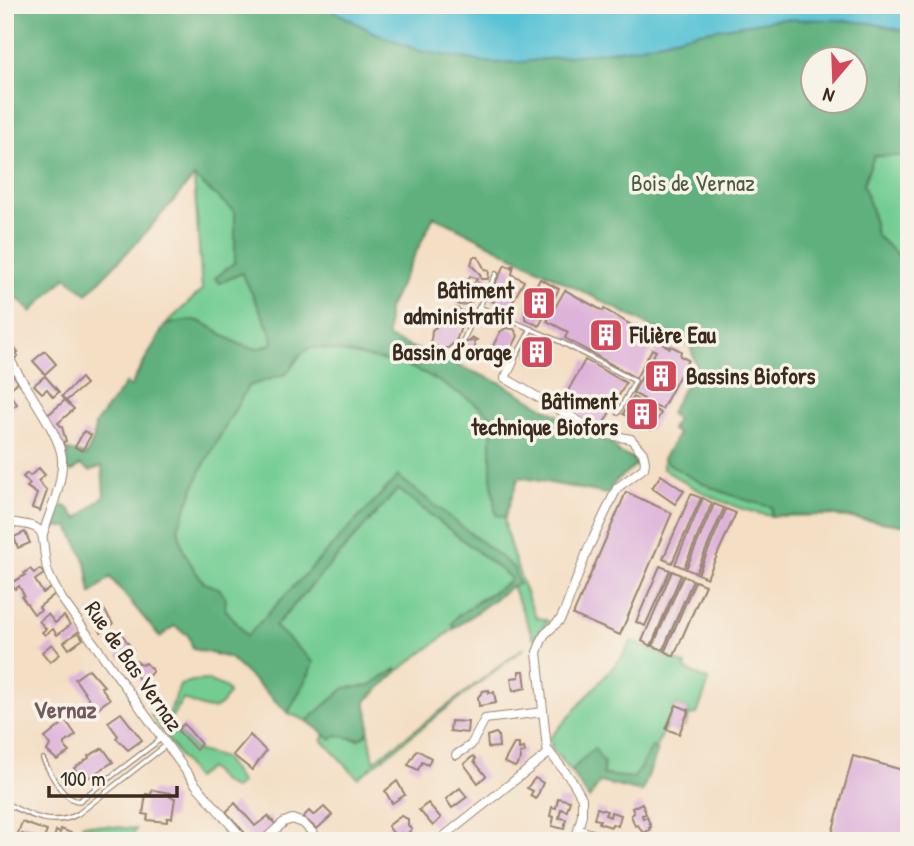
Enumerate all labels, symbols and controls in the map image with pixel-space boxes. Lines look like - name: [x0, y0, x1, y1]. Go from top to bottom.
- north arrow: [799, 46, 869, 116]
- text: N: [819, 82, 837, 110]
- park label: Bois de Vernaz: [631, 167, 755, 198]
- place label: Bâtiment administratif: [404, 274, 515, 331]
- building icon: Bâtiment administratif: [520, 284, 558, 322]
- building icon: Filière Eau: [587, 316, 625, 354]
- place label: Filière Eau: [629, 319, 717, 350]
- building icon: Bassin d’orage: [518, 333, 556, 371]
- place label: Bassin d’orage: [392, 336, 513, 368]
- building icon: Bassins Biofors: [642, 357, 680, 395]
- place label: Bassins Biofors: [686, 360, 816, 391]
- place label: Bâtiment technique Biofors: [470, 385, 619, 443]
- building icon: Bâtiment technique Biofors: [623, 395, 661, 433]
- street label: Rue de Bas Vernaz: [78, 594, 191, 737]
- district label: Vernaz: [34, 693, 97, 725]
- scale bar: [49, 755, 177, 799]
- text: 100 m: [60, 764, 106, 793]

